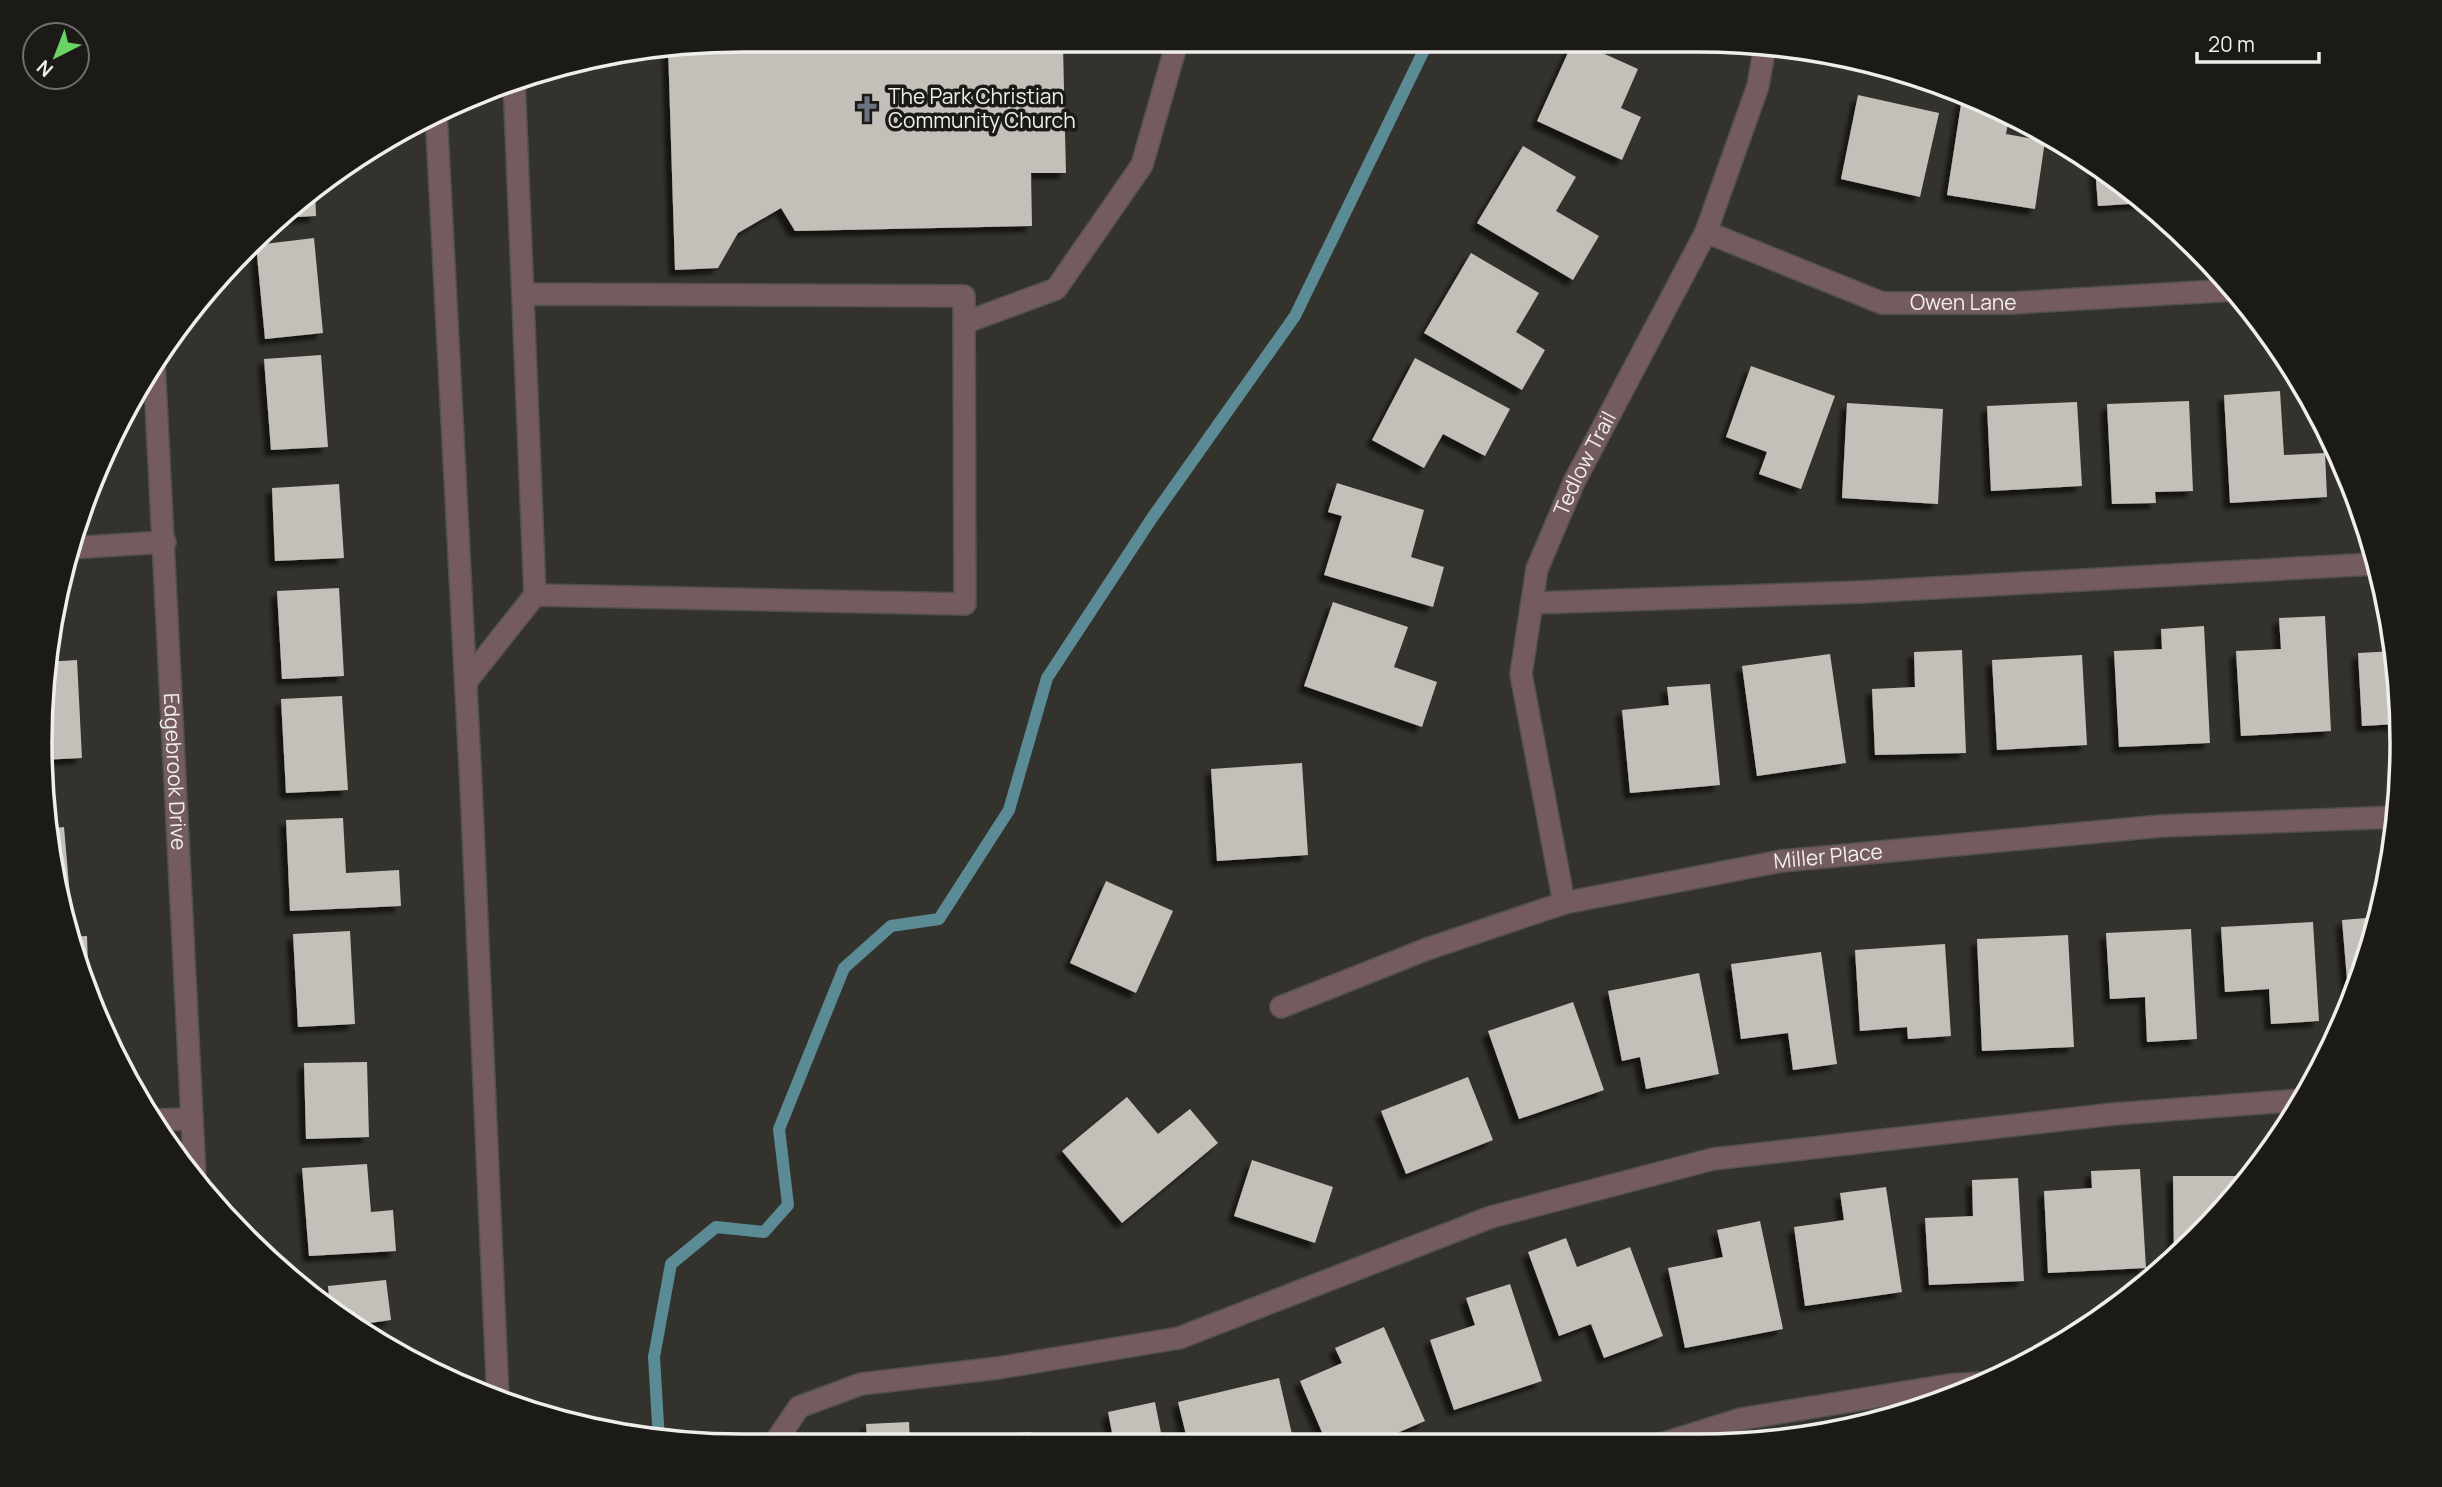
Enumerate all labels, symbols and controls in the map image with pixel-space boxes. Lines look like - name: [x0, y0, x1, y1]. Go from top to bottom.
- north arrow: [21, 21, 91, 91]
- scale bar: [2197, 21, 2320, 65]
- text: 20 m: [2208, 30, 2255, 58]
- text: N: [31, 54, 58, 83]
- place label: The Park Christian Community Church: [888, 82, 1076, 134]
- church icon: The Park Christian Community Church: [852, 94, 882, 124]
- street label: Owen Lane: [1910, 288, 2017, 316]
- street label: Tedlow Trail: [1546, 406, 1622, 520]
- street label: Edgebrook Drive: [158, 692, 194, 851]
- street label: Miller Place: [1772, 837, 1884, 875]

